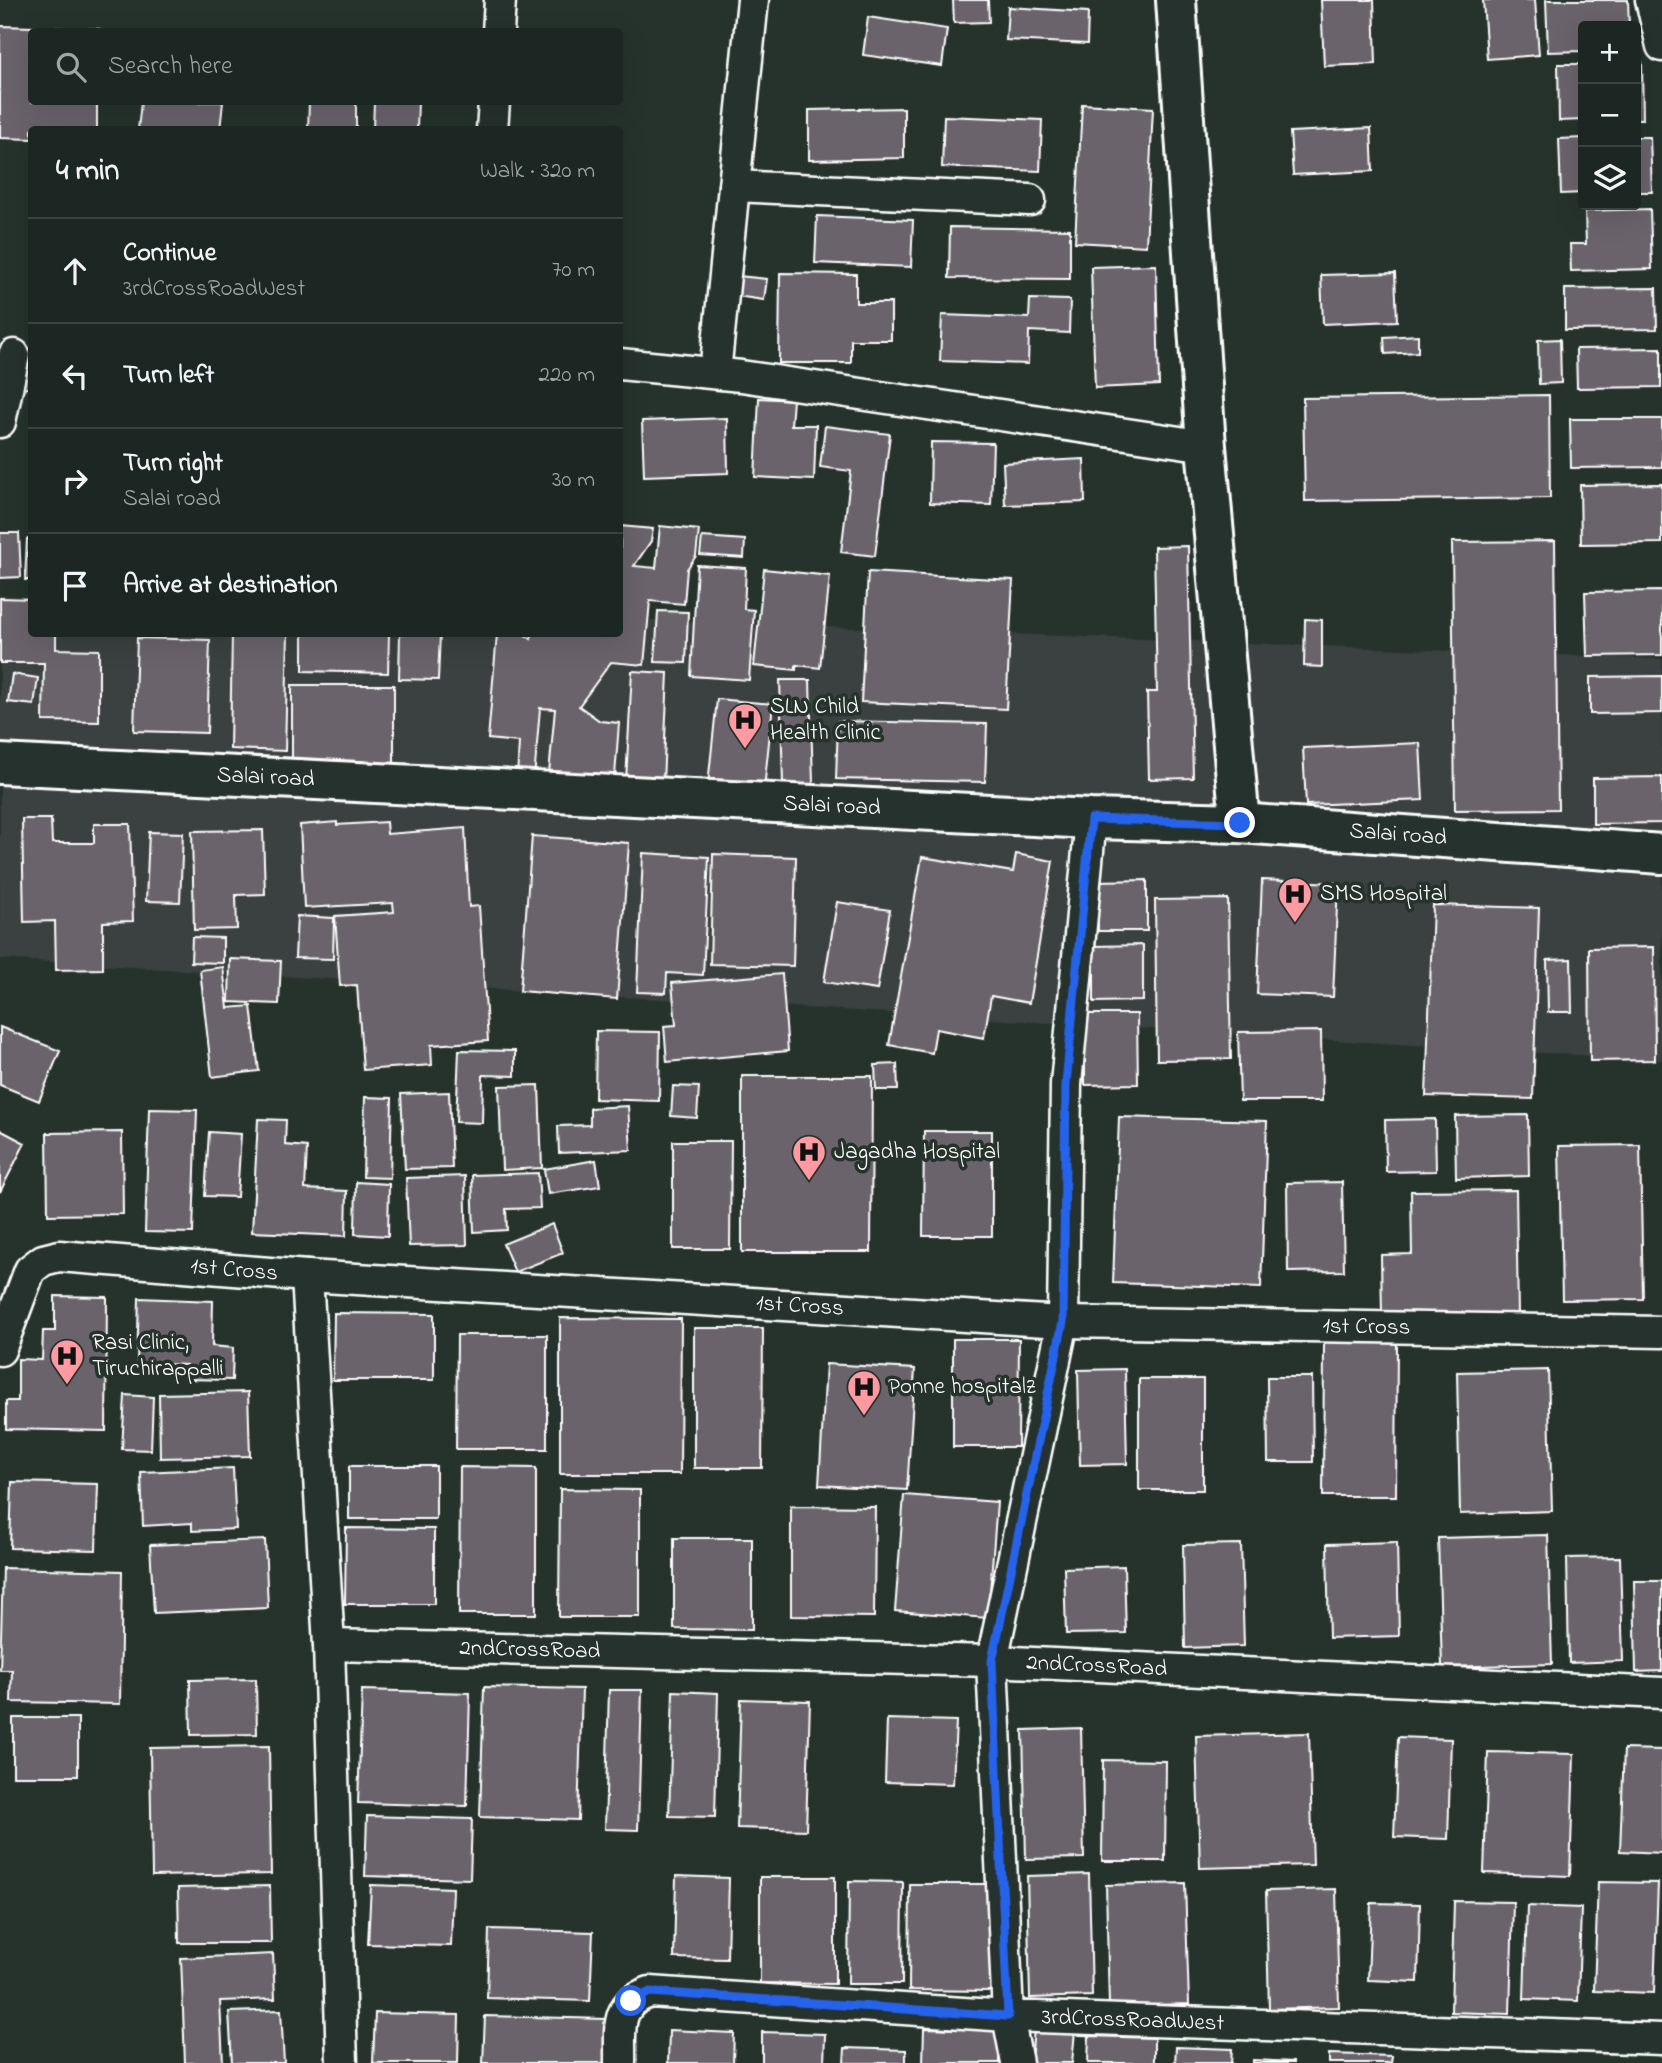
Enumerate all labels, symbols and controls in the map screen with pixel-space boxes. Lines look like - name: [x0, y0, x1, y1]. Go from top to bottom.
- map controls: [1578, 21, 1641, 210]
- button: +: [1578, 21, 1641, 84]
- search box: [28, 28, 623, 105]
- icon: search: [52, 48, 90, 86]
- text: Search here: [108, 48, 233, 86]
- button: −: [1578, 84, 1641, 147]
- button: layers: [1578, 147, 1641, 210]
- text: 4 min: [56, 150, 119, 194]
- text: Walk · 320 m: [480, 155, 595, 188]
- text: Continue: [123, 235, 216, 273]
- icon: ahead: [56, 252, 94, 290]
- text: 70 m: [552, 254, 595, 287]
- text: 3rdCrossRoadWest: [123, 273, 305, 306]
- icon: left: [56, 357, 94, 395]
- text: Turn left: [123, 357, 214, 395]
- text: 220 m: [539, 359, 595, 392]
- text: Turn right: [123, 445, 223, 483]
- icon: right: [56, 462, 94, 500]
- text: 30 m: [552, 464, 595, 497]
- text: Salai road: [123, 483, 221, 516]
- icon: arrive: [56, 567, 94, 605]
- text: Arrive at destination: [123, 567, 338, 605]
- place label: SLN Child Health Clinic: [770, 691, 881, 750]
- hospital icon: SLN Child Health Clinic: [726, 701, 764, 750]
- street label: Salai road: [216, 758, 315, 796]
- street label: Salai road: [782, 787, 882, 825]
- route end: [1224, 807, 1255, 838]
- street label: Salai road: [1348, 815, 1448, 855]
- hospital icon: SMS Hospital: [1276, 875, 1314, 924]
- place label: SMS Hospital: [1320, 878, 1447, 911]
- hospital icon: Jagadha Hospital: [790, 1133, 828, 1182]
- place label: Jagadha Hospital: [834, 1136, 1000, 1170]
- street label: 1st Cross: [189, 1250, 279, 1290]
- street label: 1st Cross: [755, 1287, 845, 1325]
- street label: 1st Cross: [1322, 1310, 1411, 1344]
- place label: Rasi Clinic, Tiruchirappalli: [92, 1327, 224, 1386]
- hospital icon: Rasi Clinic, Tiruchirappalli: [48, 1337, 86, 1386]
- hospital icon: Ponne hospitalz: [845, 1368, 883, 1417]
- place label: Ponne hospitalz: [888, 1371, 1036, 1404]
- street label: 2ndCrossRoad: [459, 1632, 601, 1668]
- street label: 2ndCrossRoad: [1025, 1646, 1168, 1686]
- route start: [615, 1985, 646, 2016]
- street label: 3rdCrossRoadWest: [1041, 2001, 1225, 2040]

